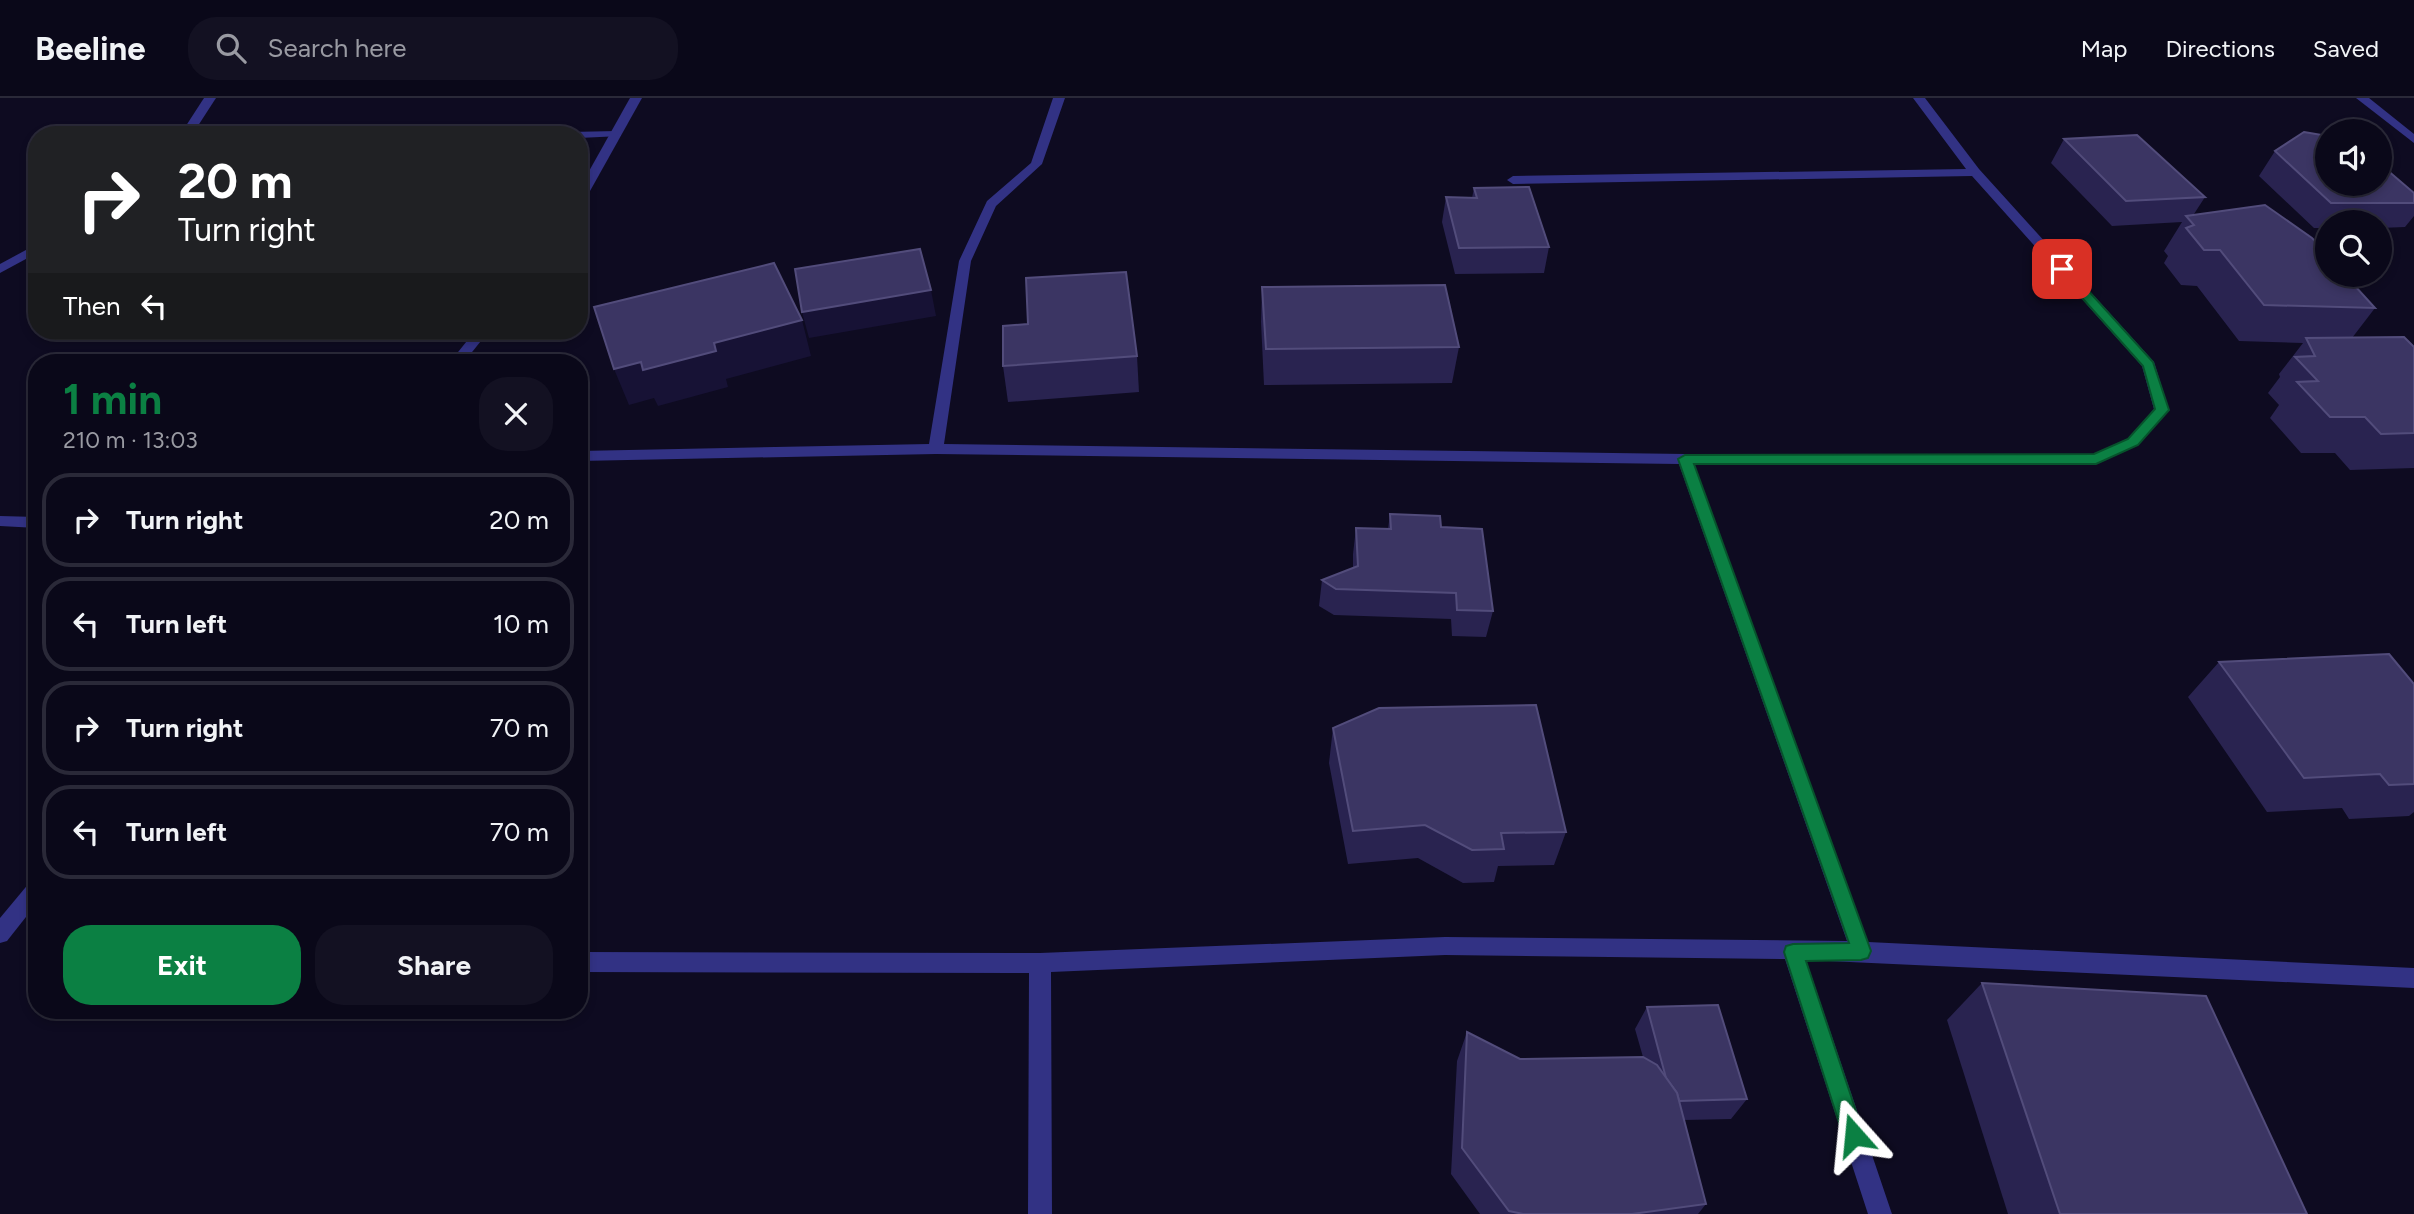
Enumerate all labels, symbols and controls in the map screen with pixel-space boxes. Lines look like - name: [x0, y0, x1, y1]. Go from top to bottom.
- search box: [188, 17, 678, 80]
- text: Beeline: [35, 29, 146, 68]
- icon: search: [212, 29, 250, 67]
- text: Search here: [268, 32, 406, 64]
- text: Map: [2081, 34, 2127, 63]
- text: Directions: [2165, 34, 2275, 63]
- text: Saved: [2313, 34, 2379, 63]
- map controls: [2315, 119, 2392, 287]
- button: sound: [2315, 119, 2392, 196]
- text: 20 m: [178, 151, 293, 210]
- icon: right: [63, 154, 154, 245]
- button: search: [2315, 210, 2392, 287]
- text: Turn right: [178, 211, 316, 249]
- pin: [2032, 239, 2092, 299]
- icon: arrive: [2043, 250, 2081, 288]
- icon: left: [135, 287, 173, 325]
- text: Then: [63, 290, 121, 322]
- text: 1 min: [63, 374, 162, 425]
- button: close: [479, 377, 553, 451]
- text: 210 m · 13:03: [63, 426, 198, 454]
- icon: right: [67, 501, 105, 539]
- text: Turn right: [126, 504, 243, 536]
- text: 20 m: [489, 504, 549, 536]
- icon: left: [67, 605, 105, 643]
- text: Turn left: [126, 608, 227, 640]
- text: 10 m: [493, 608, 549, 640]
- icon: right: [67, 709, 105, 747]
- text: Turn right: [126, 712, 243, 744]
- text: 70 m: [490, 712, 549, 744]
- icon: left: [67, 813, 105, 851]
- text: Turn left: [126, 816, 227, 848]
- text: 70 m: [490, 816, 549, 848]
- button: Exit: [63, 925, 301, 1005]
- button: Share: [315, 925, 553, 1005]
- position arrow: [1817, 1098, 1891, 1172]

